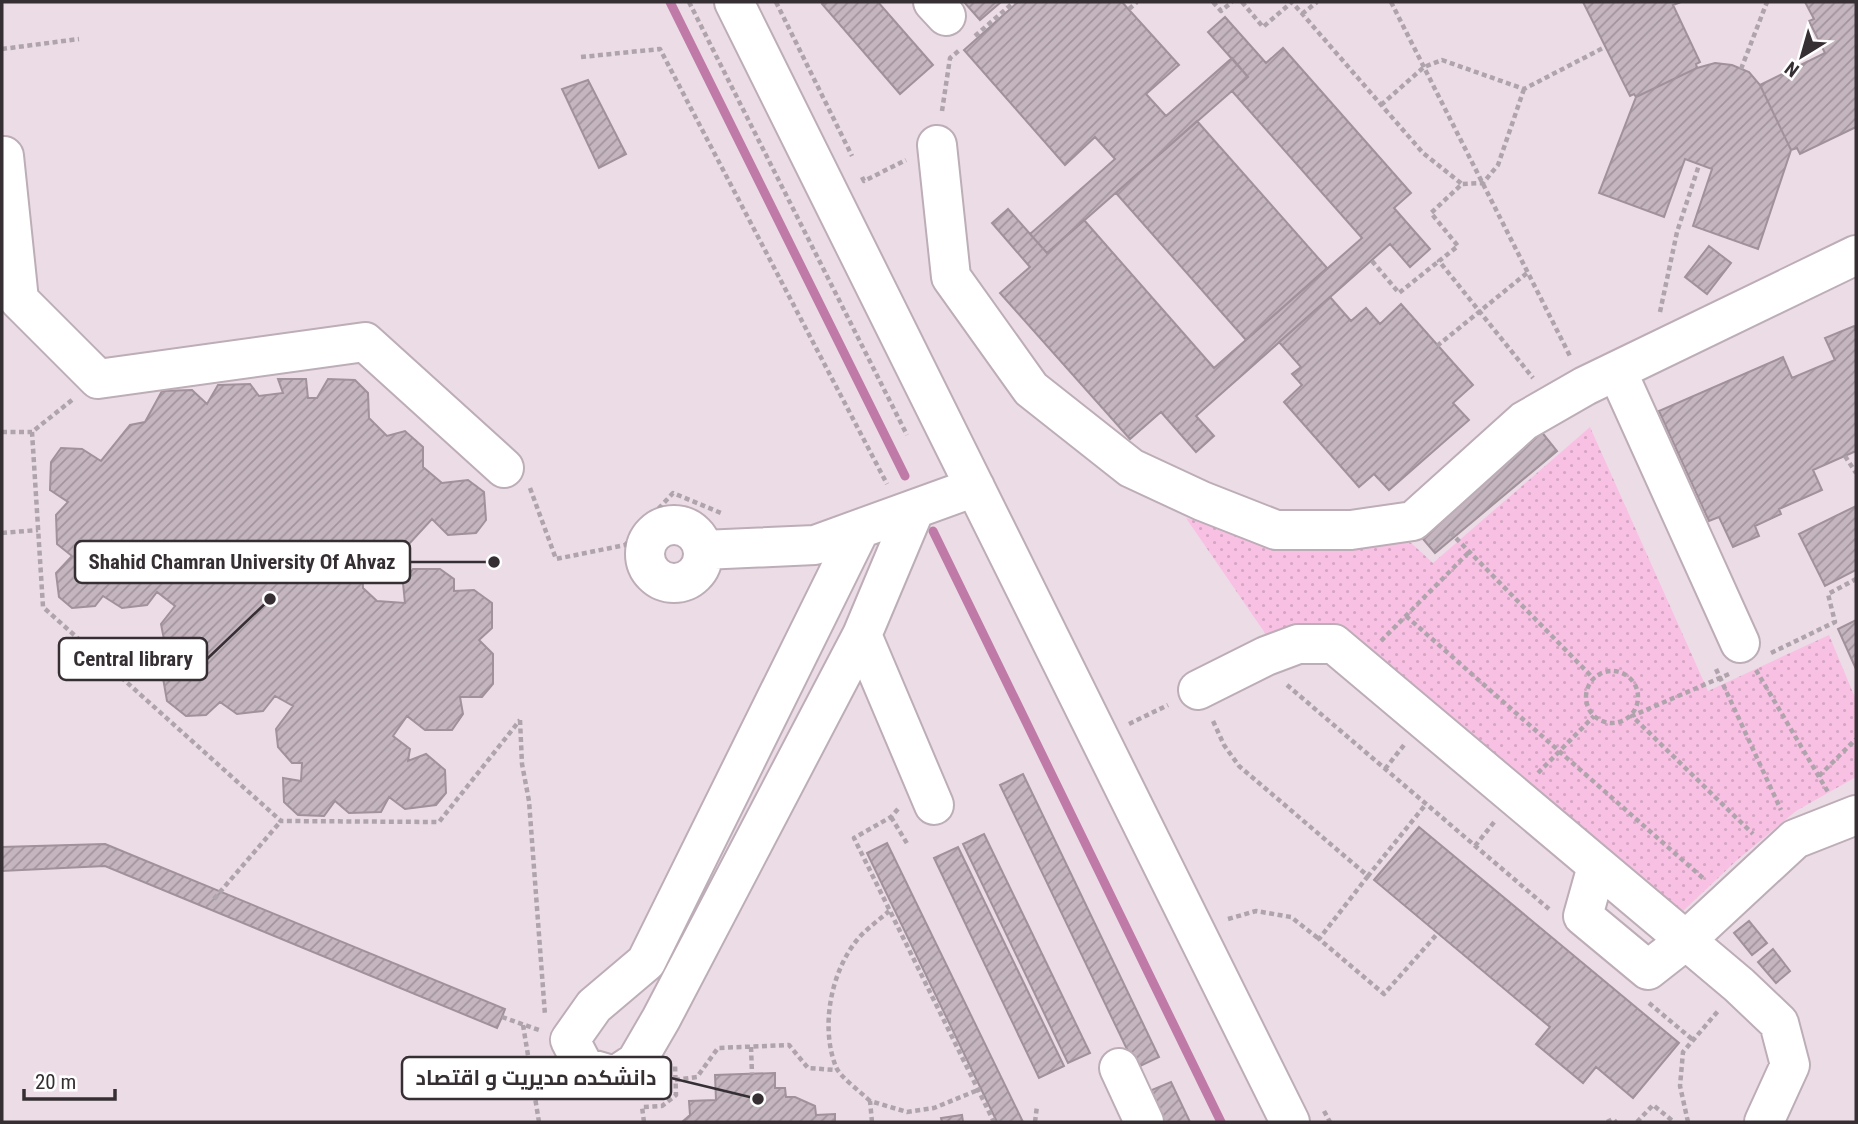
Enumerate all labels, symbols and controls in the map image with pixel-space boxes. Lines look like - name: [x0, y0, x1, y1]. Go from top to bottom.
- north arrow: [1767, 21, 1837, 91]
- text: N: [1781, 56, 1804, 82]
- callout: Shahid Chamran University Of Ahvaz: [75, 541, 410, 583]
- text: Shahid Chamran University Of Ahvaz: [88, 550, 396, 574]
- callout: Central library: [59, 638, 207, 680]
- text: Central library: [73, 647, 193, 671]
- callout: دانشکده مدیریت و اقتصاد: [402, 1057, 671, 1099]
- scale bar: [24, 1058, 116, 1102]
- text: دانشکده مدیریت و اقتصاد: [416, 1066, 656, 1091]
- text: 20 m: [35, 1070, 76, 1094]

